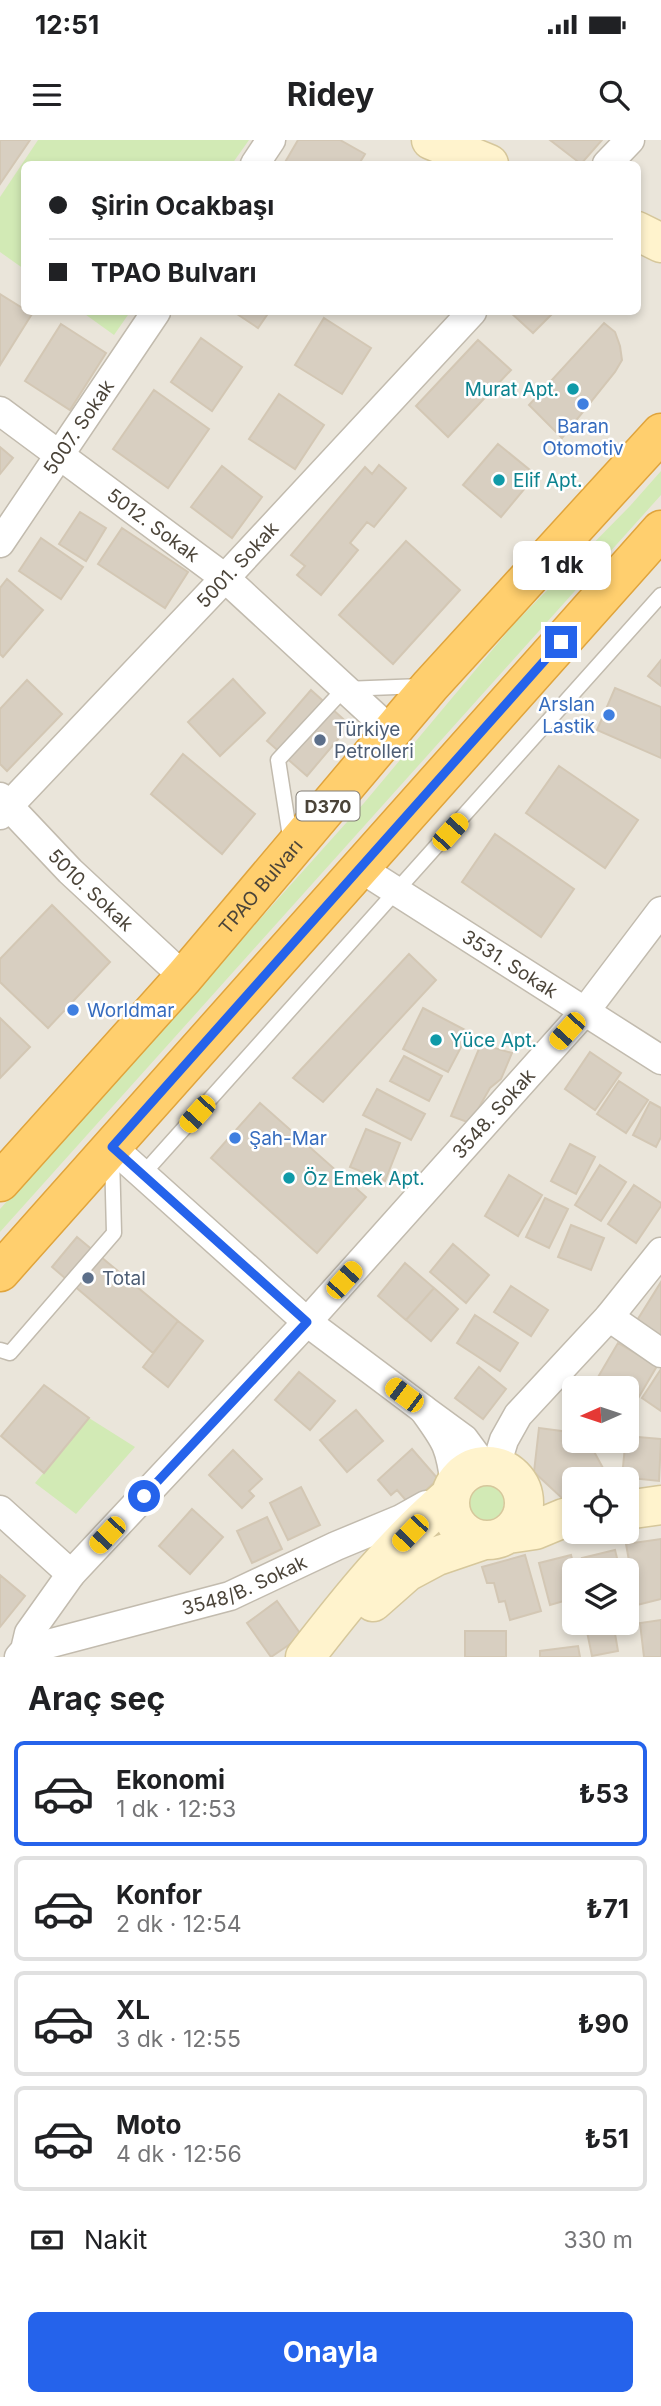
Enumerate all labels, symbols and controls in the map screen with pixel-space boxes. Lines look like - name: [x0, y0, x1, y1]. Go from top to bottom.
- text: 12:51: [35, 9, 99, 40]
- text: Ridey: [287, 75, 374, 114]
- icon: menu: [28, 76, 66, 114]
- icon: search: [595, 76, 633, 114]
- text: Şirin Ocakbaşı: [91, 190, 274, 221]
- text: TPAO Bulvarı: [91, 257, 257, 288]
- street label: 5007. Sokak: [38, 375, 119, 479]
- place label: Murat Apt.: [465, 378, 559, 401]
- marker: Murat Apt.: [565, 381, 581, 397]
- marker: Baran Otomotiv: [575, 396, 591, 412]
- place label: Baran Otomotiv: [542, 415, 624, 460]
- place label: Elif Apt.: [513, 469, 582, 492]
- marker: Elif Apt.: [491, 472, 507, 488]
- street label: 5012. Sokak: [103, 483, 204, 567]
- street label: 5001. Sokak: [192, 516, 283, 612]
- callout: 1 dk: [512, 540, 610, 589]
- text: 1 dk: [540, 551, 584, 579]
- route end: [545, 626, 577, 658]
- place label: Arslan Lastik: [538, 693, 596, 738]
- marker: Arslan Lastik: [601, 707, 617, 723]
- place label: Türkiye Petrolleri: [334, 718, 414, 763]
- marker: Türkiye Petrolleri: [312, 732, 328, 748]
- road number: D370: [296, 792, 360, 820]
- car: [429, 809, 472, 855]
- street label: TPAO Bulvarı: [214, 834, 307, 939]
- street label: 5010. Sokak: [44, 844, 139, 936]
- street label: 3531. Sokak: [458, 925, 563, 1003]
- place label: Worldmar: [87, 999, 174, 1022]
- marker: Worldmar: [65, 1002, 81, 1018]
- car: [546, 1008, 589, 1054]
- place label: Yüce Apt.: [450, 1029, 537, 1052]
- marker: Yüce Apt.: [428, 1032, 444, 1048]
- street label: 3548. Sokak: [447, 1063, 540, 1163]
- car: [176, 1091, 219, 1137]
- place label: Şah-Mar: [249, 1127, 327, 1150]
- marker: Şah-Mar: [227, 1130, 243, 1146]
- place label: Öz Emek Apt.: [303, 1167, 425, 1190]
- marker: Öz Emek Apt.: [281, 1170, 297, 1186]
- car: [323, 1257, 366, 1303]
- place label: Total: [102, 1267, 146, 1290]
- marker: Total: [80, 1270, 96, 1286]
- car: [381, 1374, 428, 1416]
- north arrow: [562, 1376, 639, 1452]
- map controls: [562, 1376, 639, 1635]
- button: locate: [562, 1467, 639, 1544]
- route start: [128, 1480, 160, 1512]
- car: [388, 1511, 433, 1555]
- car: [85, 1512, 130, 1558]
- street label: 3548/B. Sokak: [179, 1550, 311, 1620]
- button: layers: [562, 1558, 639, 1635]
- text: Araç seç: [28, 1679, 165, 1718]
- icon: car: [32, 1762, 95, 1825]
- text: Ekonomi: [116, 1764, 225, 1795]
- text: ₺53: [579, 1778, 629, 1809]
- text: 1 dk · 12:53: [116, 1795, 236, 1823]
- icon: car: [32, 1877, 95, 1940]
- text: Konfor: [116, 1879, 202, 1910]
- text: ₺71: [586, 1893, 629, 1924]
- text: 2 dk · 12:54: [116, 1910, 242, 1938]
- icon: car: [32, 1992, 95, 2055]
- text: XL: [116, 1994, 150, 2025]
- text: ₺90: [578, 2008, 629, 2039]
- text: 3 dk · 12:55: [116, 2025, 241, 2053]
- icon: car: [32, 2107, 95, 2170]
- text: Moto: [116, 2109, 181, 2140]
- text: ₺51: [584, 2123, 629, 2154]
- text: 4 dk · 12:56: [116, 2140, 242, 2168]
- icon: cash: [28, 2221, 66, 2259]
- text: Nakit: [84, 2224, 147, 2255]
- text: 330 m: [563, 2226, 633, 2254]
- button: Onayla: [28, 2312, 633, 2392]

